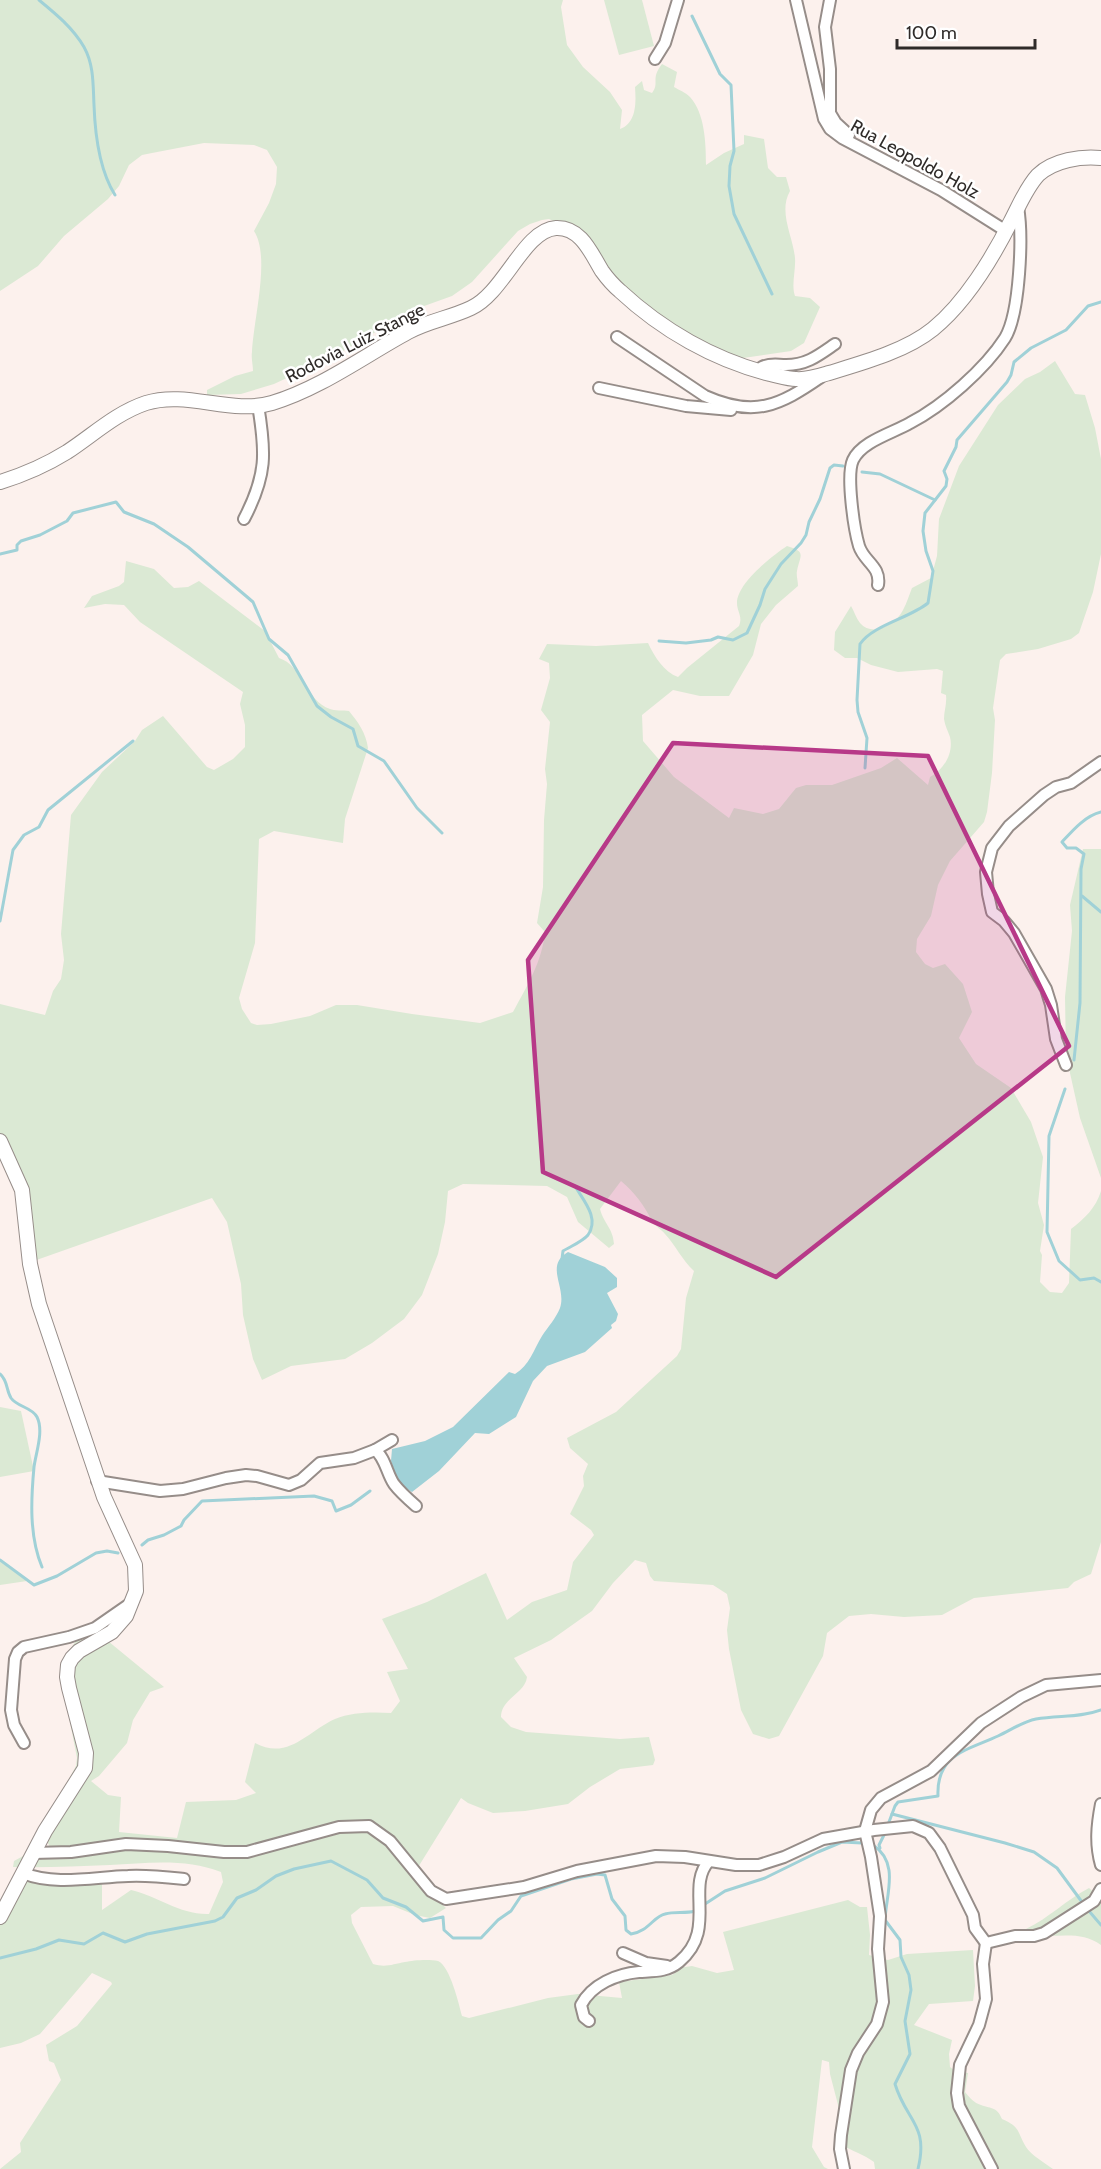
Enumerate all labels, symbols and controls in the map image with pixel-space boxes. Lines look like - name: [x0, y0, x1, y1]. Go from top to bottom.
- scale bar: [897, 12, 1035, 50]
- text: 100 m: [906, 22, 957, 44]
- street label: Rua Leopoldo Holz: [847, 115, 984, 204]
- street label: Rodovia Luiz Stange: [282, 298, 428, 388]

